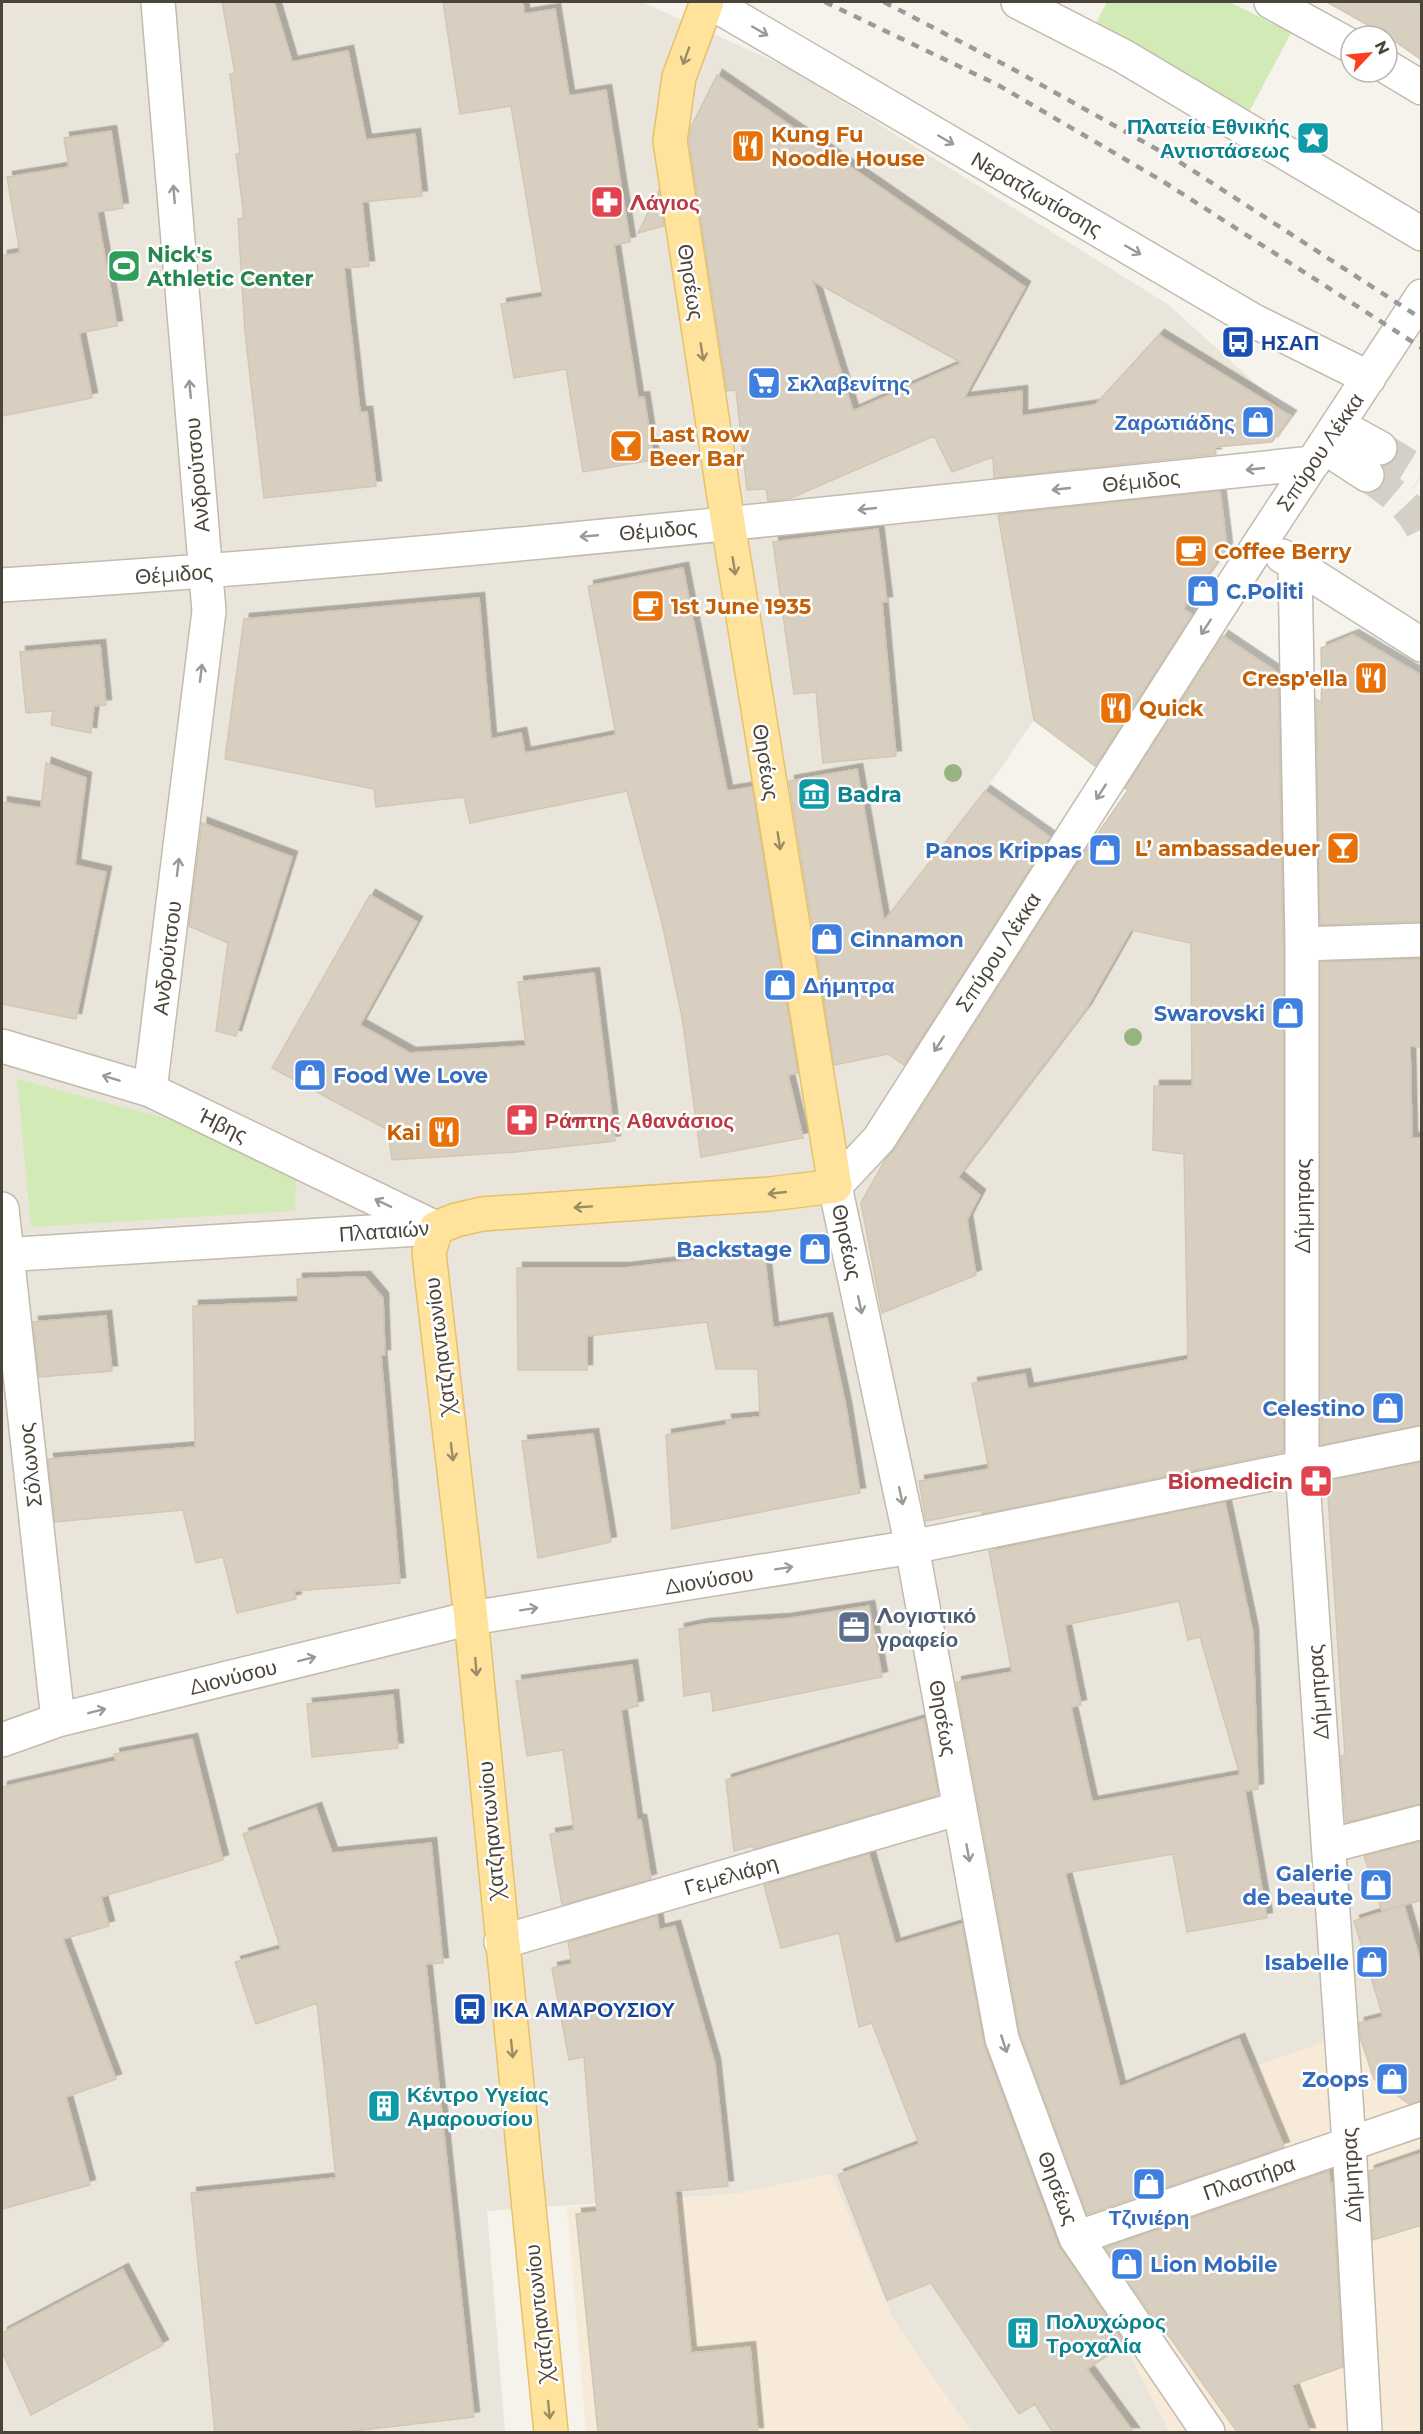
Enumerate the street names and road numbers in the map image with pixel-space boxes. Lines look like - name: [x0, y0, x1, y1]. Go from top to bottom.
- street label: Νερατζιωτίσσης: [967, 146, 1107, 242]
- street label: Θησέως: [673, 242, 709, 322]
- street label: Σπύρου Λέκκα: [1271, 388, 1369, 516]
- street label: Ανδρούτσου: [180, 417, 214, 533]
- street label: Θέμιδος: [1101, 464, 1181, 498]
- street label: Θέμιδος: [618, 514, 698, 546]
- street label: Θέμιδος: [134, 559, 214, 589]
- street label: Θησέως: [748, 722, 784, 802]
- street label: Σπύρου Λέκκα: [950, 888, 1046, 1016]
- street label: Ανδρούτσου: [148, 899, 186, 1017]
- street label: Ήβης: [193, 1102, 252, 1148]
- street label: Δήμητρας: [1290, 1158, 1315, 1254]
- street label: Θησέως: [827, 1202, 867, 1282]
- street label: Πλαταιών: [338, 1215, 430, 1247]
- street label: Χατζηαντωνίου: [419, 1276, 461, 1419]
- street label: Σόλωνος: [13, 1422, 47, 1508]
- street label: Διονύσου: [663, 1561, 755, 1599]
- street label: Δήμητρας: [1302, 1644, 1334, 1740]
- street label: Διονύσου: [187, 1654, 279, 1700]
- street label: Θησέως: [924, 1678, 962, 1758]
- street label: Χατζηαντωνίου: [473, 1760, 510, 1903]
- street label: Γεμελιάρη: [681, 1850, 781, 1900]
- street label: Δήμητρας: [1336, 2127, 1366, 2223]
- street label: Θησέως: [1033, 2148, 1083, 2228]
- street label: Πλαστήρα: [1200, 2151, 1298, 2205]
- street label: Χατζηαντωνίου: [519, 2243, 559, 2386]

